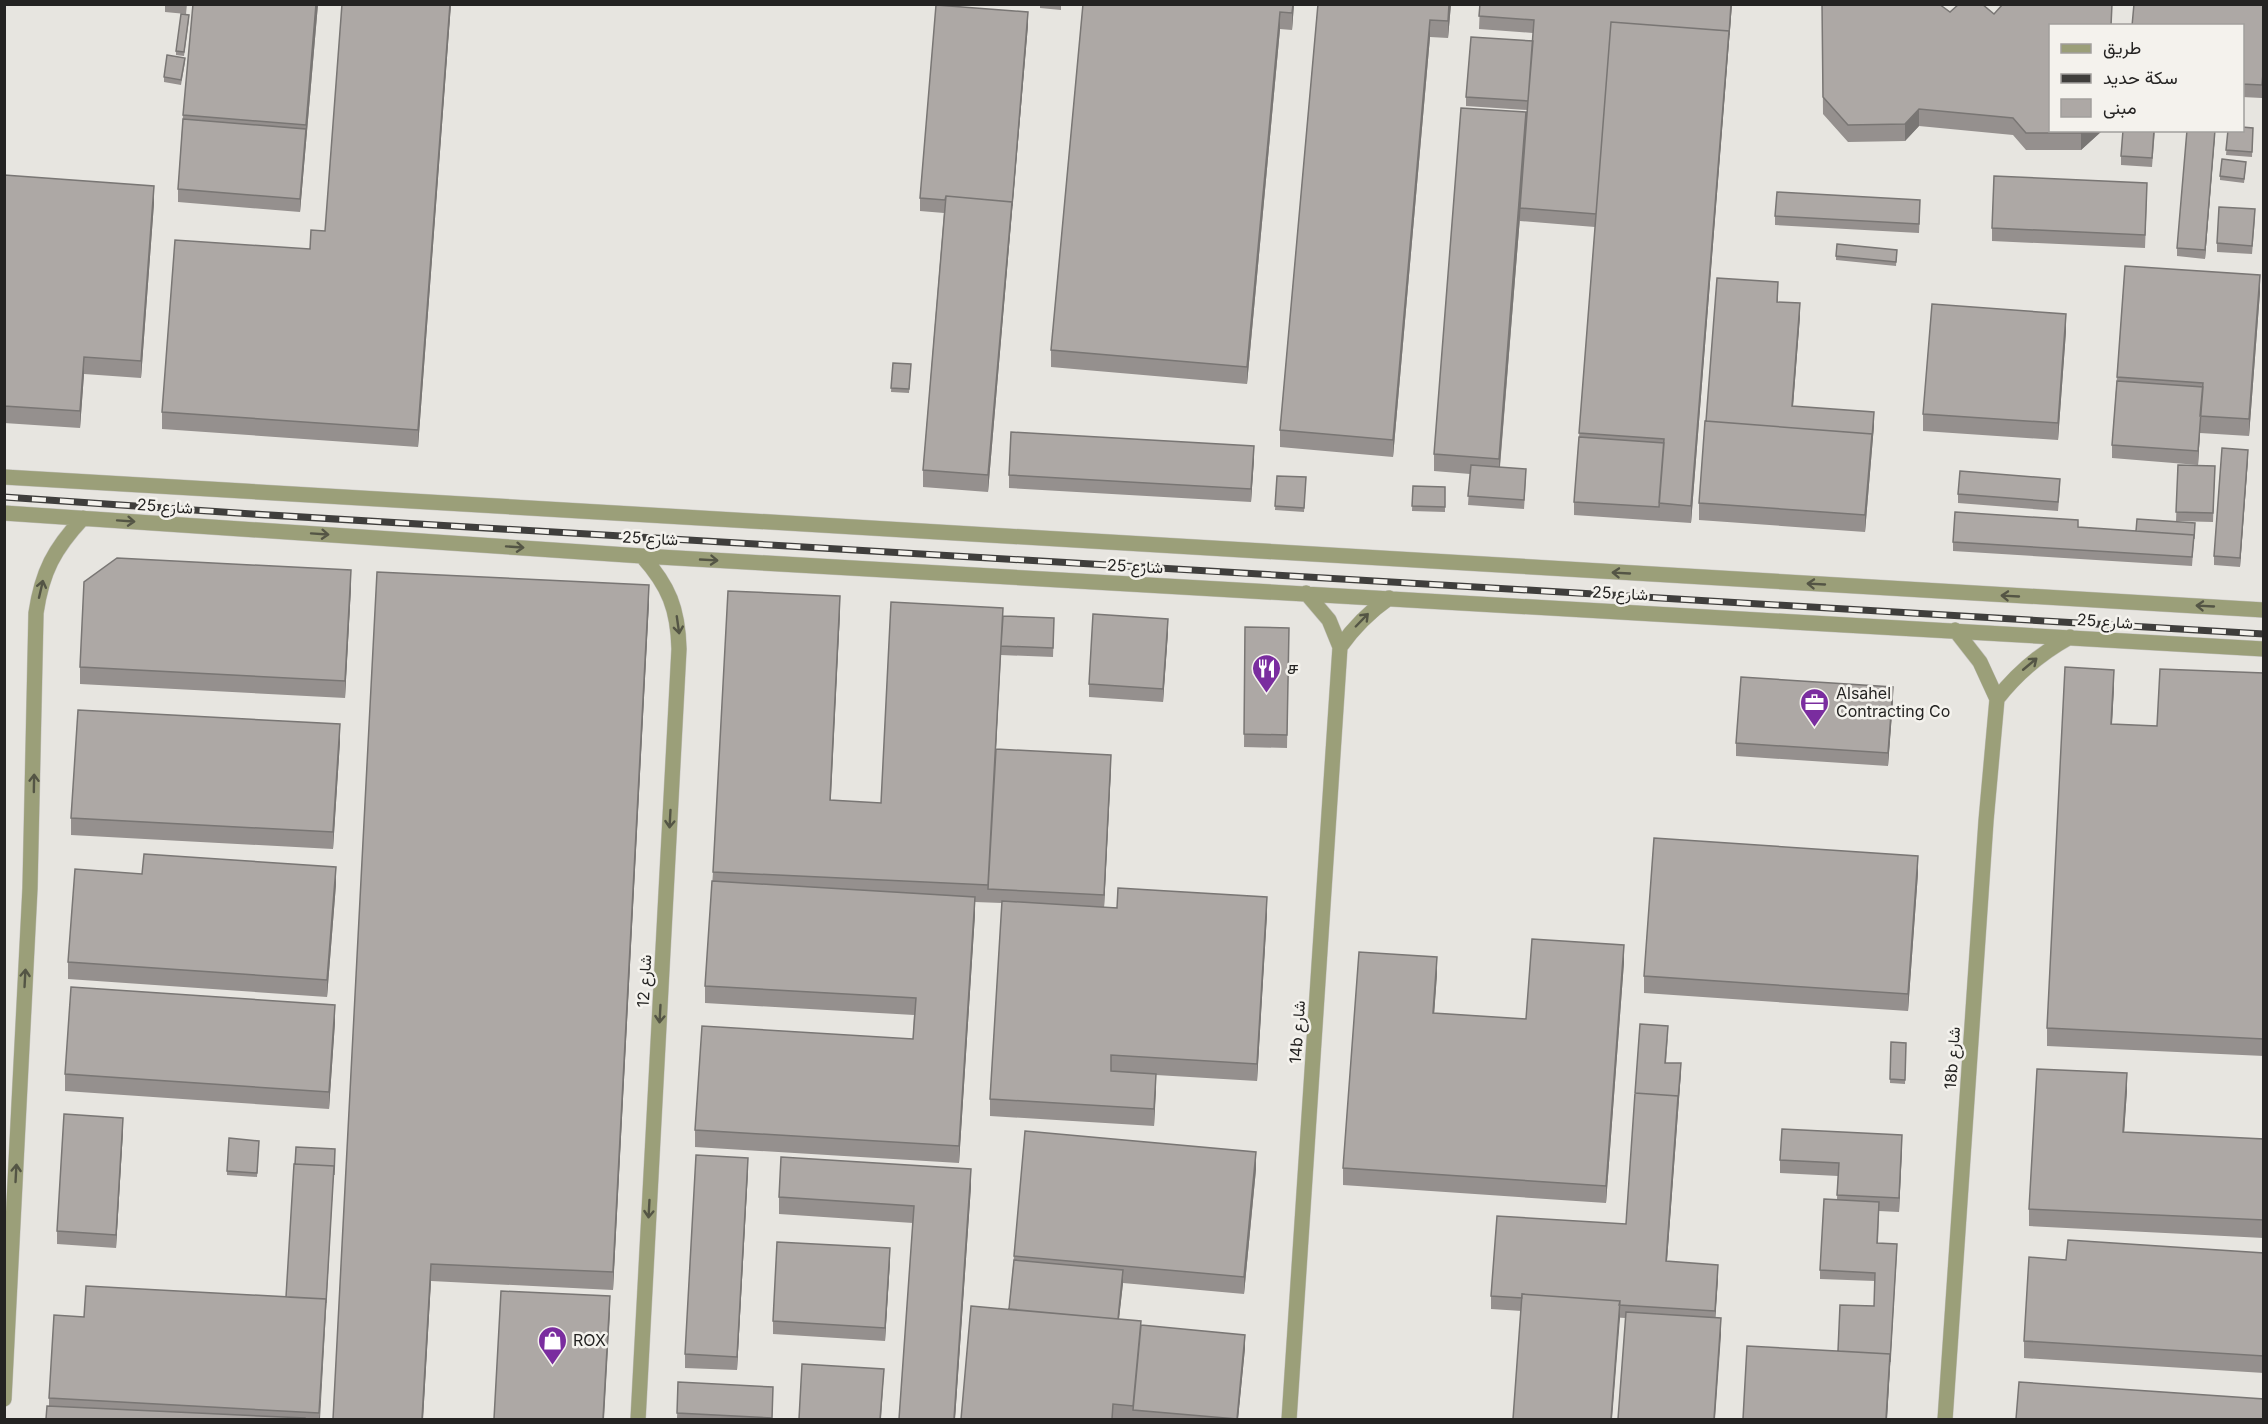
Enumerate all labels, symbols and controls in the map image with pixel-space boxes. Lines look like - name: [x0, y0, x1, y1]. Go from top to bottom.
- legend: [2049, 24, 2244, 132]
- text: طريق: [2103, 37, 2141, 59]
- text: سكة حديد: [2103, 67, 2178, 88]
- text: مبنى: [2103, 97, 2137, 119]
- street label: شارع 25: [136, 494, 194, 520]
- one-way arrow: [115, 516, 135, 527]
- street label: شارع 25: [621, 527, 679, 551]
- one-way arrow: [310, 529, 330, 540]
- one-way arrow: [504, 542, 524, 553]
- one-way arrow: [699, 554, 719, 565]
- street label: شارع 25: [1106, 555, 1164, 579]
- one-way arrow: [1612, 567, 1632, 578]
- one-way arrow: [35, 579, 47, 598]
- one-way arrow: [1806, 579, 1826, 590]
- street label: شارع 25: [1591, 582, 1649, 606]
- one-way arrow: [2001, 590, 2021, 601]
- one-way arrow: [2196, 601, 2216, 612]
- street label: شارع 25: [2076, 609, 2134, 635]
- one-way arrow: [1354, 612, 1369, 627]
- one-way arrow: [672, 614, 683, 634]
- restaurant icon: ச: [1250, 652, 1282, 694]
- one-way arrow: [2022, 657, 2038, 670]
- place label: ச: [1287, 658, 1299, 678]
- place label: Alsahel Contracting Co: [1836, 683, 1950, 721]
- office icon: Alsahel Contracting Co: [1799, 686, 1831, 728]
- one-way arrow: [28, 774, 39, 794]
- one-way arrow: [665, 809, 676, 829]
- street label: شارع 12: [633, 954, 657, 1008]
- one-way arrow: [20, 968, 31, 988]
- street label: 14b شارع: [1285, 1000, 1311, 1064]
- one-way arrow: [654, 1004, 665, 1023]
- street label: 18b شارع: [1940, 1026, 1966, 1090]
- one-way arrow: [10, 1163, 21, 1183]
- one-way arrow: [644, 1198, 655, 1218]
- shop icon: ROX: [536, 1324, 568, 1366]
- place label: ROX: [573, 1330, 606, 1350]

